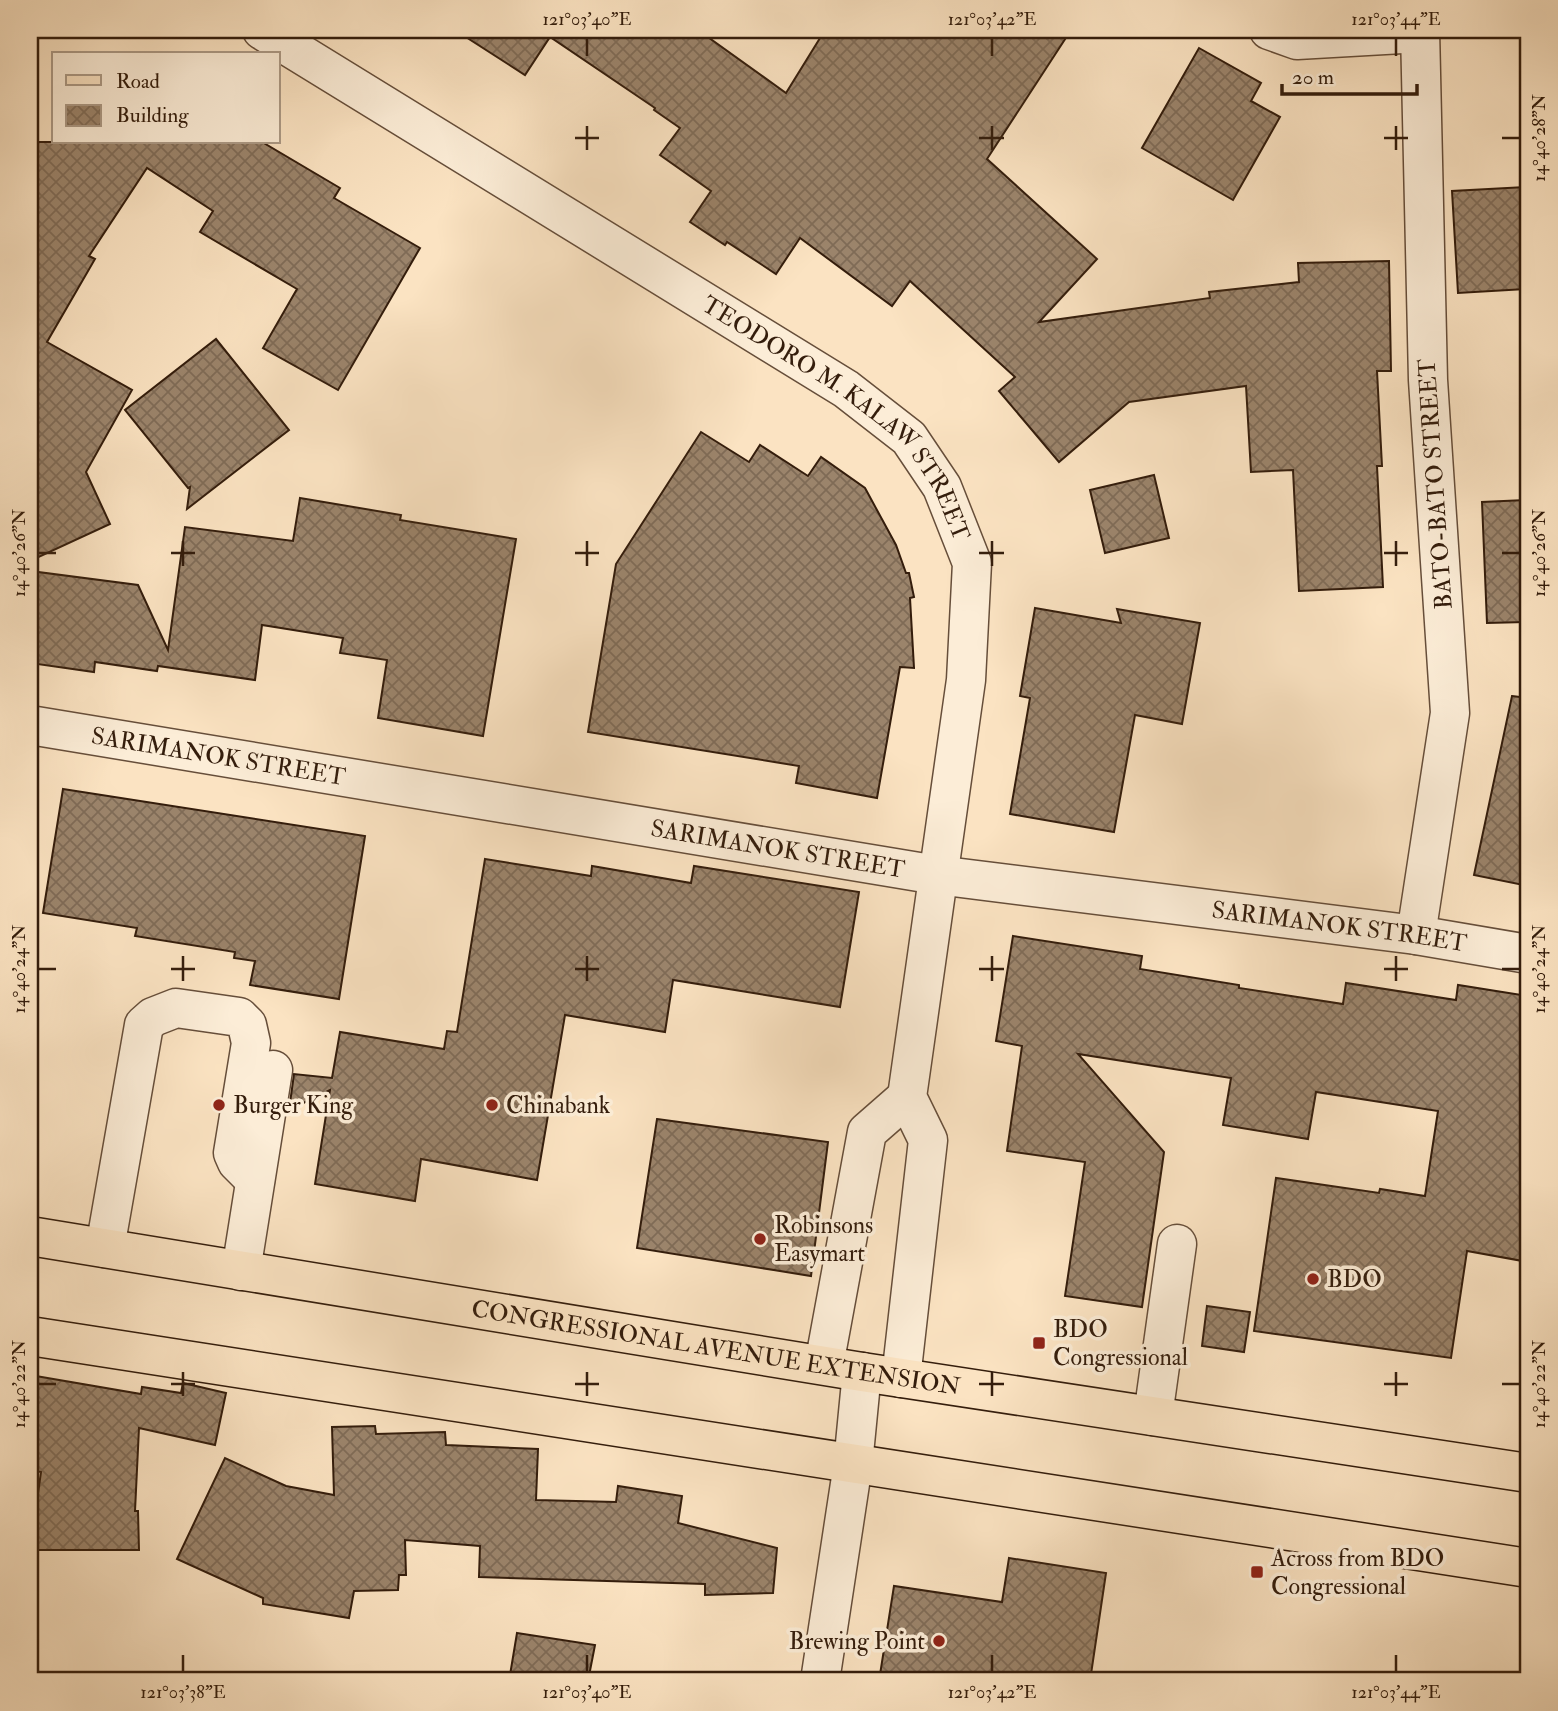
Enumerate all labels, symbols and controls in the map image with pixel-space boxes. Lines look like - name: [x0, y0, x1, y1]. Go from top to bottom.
- text: 121°03'40"E: [543, 8, 631, 31]
- text: 121°03'42"E: [948, 8, 1036, 31]
- text: 121°03'44"E: [1351, 8, 1441, 31]
- legend: [52, 52, 280, 144]
- scale bar: [1282, 52, 1416, 96]
- text: 20 m: [1292, 64, 1334, 91]
- text: Road: [116, 68, 161, 95]
- text: 14°40'28"N: [1528, 94, 1551, 182]
- text: Building: [116, 102, 189, 129]
- street label: TEODORO M. KALAW STREET: [696, 289, 977, 545]
- street label: BATO-BATO STREET: [1411, 357, 1460, 610]
- text: 14°40'26"N: [8, 509, 31, 597]
- text: 14°40'26"N: [1528, 509, 1551, 597]
- street label: SARIMANOK STREET: [89, 720, 348, 793]
- street label: SARIMANOK STREET: [648, 813, 907, 885]
- street label: SARIMANOK STREET: [1210, 895, 1469, 959]
- text: 14°40'24"N: [8, 925, 31, 1013]
- text: 14°40'24"N: [1528, 925, 1551, 1013]
- place label: Burger King: [233, 1090, 354, 1121]
- place label: Chinabank: [506, 1090, 611, 1121]
- marker: Burger King: [211, 1097, 227, 1113]
- marker: Chinabank: [484, 1097, 500, 1113]
- place label: Robinsons Easymart: [774, 1210, 873, 1269]
- marker: Robinsons Easymart: [752, 1231, 768, 1247]
- place label: BDO: [1327, 1264, 1382, 1295]
- marker: BDO: [1305, 1271, 1321, 1287]
- street label: CONGRESSIONAL AVENUE EXTENSION: [469, 1293, 963, 1403]
- place label: BDO Congressional: [1053, 1314, 1188, 1373]
- marker: BDO Congressional: [1031, 1335, 1047, 1351]
- text: 14°40'22"N: [8, 1340, 31, 1428]
- text: 14°40'22"N: [1528, 1340, 1551, 1428]
- place label: Across from BDO Congressional: [1270, 1543, 1444, 1602]
- marker: Across from BDO Congressional: [1249, 1564, 1265, 1580]
- place label: Brewing Point: [789, 1626, 925, 1657]
- marker: Brewing Point: [931, 1633, 947, 1649]
- text: 121°03'38"E: [140, 1681, 226, 1704]
- text: 121°03'40"E: [543, 1681, 631, 1704]
- text: 121°03'42"E: [948, 1681, 1036, 1704]
- text: 121°03'44"E: [1351, 1681, 1441, 1704]

